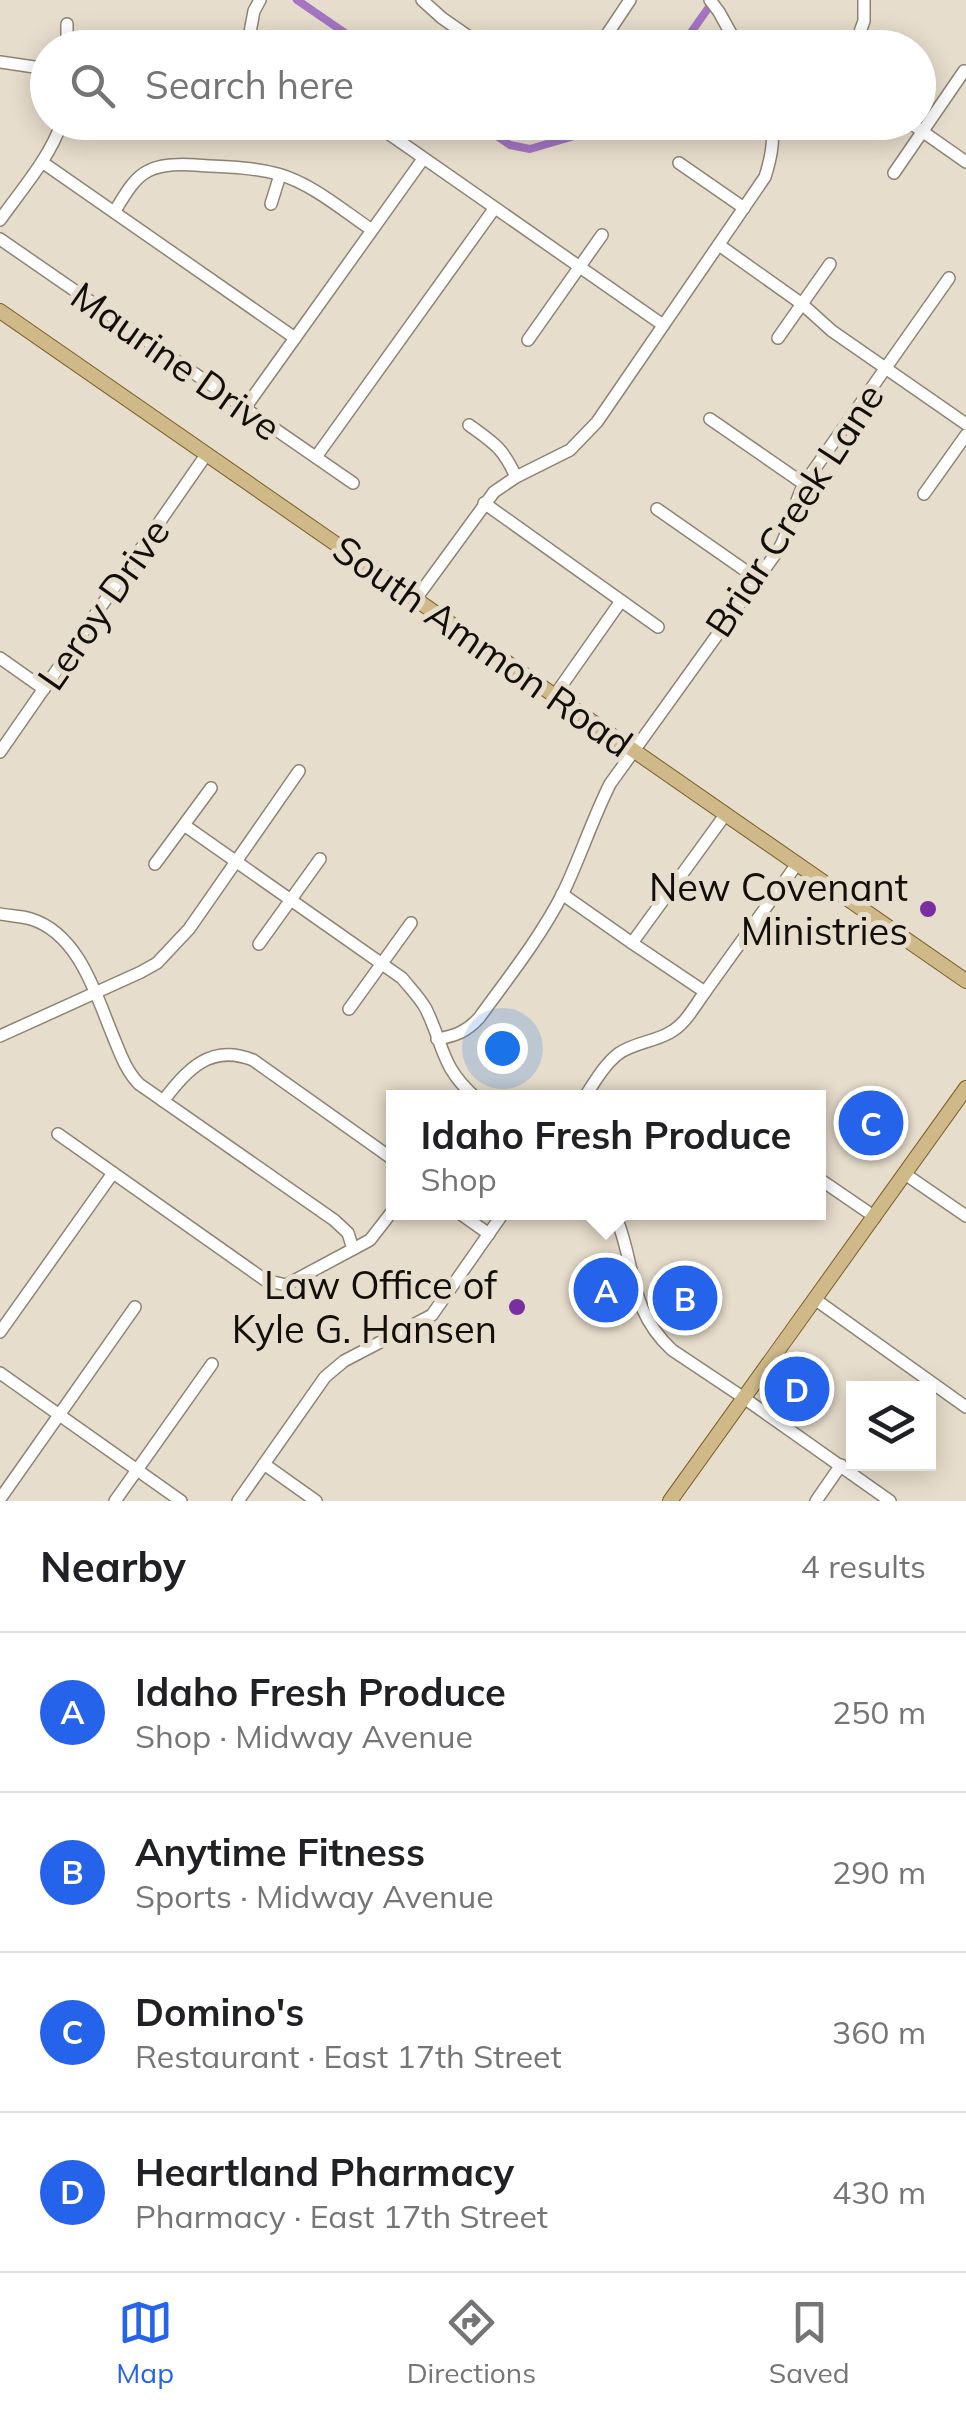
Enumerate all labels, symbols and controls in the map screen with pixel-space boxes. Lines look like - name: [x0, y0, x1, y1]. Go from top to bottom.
- search box: [30, 30, 936, 140]
- icon: search: [65, 58, 120, 113]
- text: Search here: [145, 61, 354, 109]
- street label: Maurine Drive: [62, 271, 290, 451]
- street label: Briar Creek Lane: [694, 374, 894, 646]
- street label: Leroy Drive: [27, 509, 179, 699]
- street label: South Ammon Road: [324, 525, 642, 767]
- place label: New Covenant Ministries: [649, 863, 908, 955]
- marker: New Covenant Ministries: [917, 898, 939, 920]
- your location: [477, 1023, 528, 1074]
- pin: C: [838, 1086, 904, 1160]
- popup: [386, 1090, 826, 1220]
- text: Idaho Fresh Produce: [421, 1111, 791, 1159]
- text: Shop: [421, 1159, 497, 1199]
- pin: A: [574, 1252, 638, 1328]
- pin: B: [652, 1260, 718, 1336]
- place label: Law Office of Kyle G. Hansen: [232, 1261, 498, 1353]
- marker: Law Office of Kyle G. Hansen: [506, 1296, 528, 1318]
- pin: D: [764, 1352, 830, 1426]
- map controls: [846, 1381, 936, 1471]
- button: layers: [846, 1381, 936, 1471]
- text: Nearby: [40, 1540, 186, 1593]
- text: 4 results: [801, 1546, 926, 1586]
- text: Idaho Fresh Produce: [135, 1668, 506, 1716]
- text: A: [60, 1692, 85, 1732]
- text: 250 m: [832, 1692, 926, 1732]
- text: Shop · Midway Avenue: [135, 1716, 473, 1756]
- text: Anytime Fitness: [135, 1828, 425, 1876]
- text: B: [61, 1852, 84, 1892]
- text: 290 m: [832, 1852, 926, 1892]
- text: Sports · Midway Avenue: [135, 1876, 494, 1916]
- text: Domino's: [135, 1988, 304, 2036]
- text: C: [62, 2012, 83, 2052]
- text: 360 m: [832, 2012, 926, 2052]
- text: Restaurant · East 17th Street: [135, 2036, 562, 2076]
- text: Heartland Pharmacy: [135, 2148, 514, 2196]
- text: D: [60, 2172, 85, 2212]
- text: 430 m: [832, 2172, 926, 2212]
- text: Pharmacy · East 17th Street: [135, 2196, 548, 2236]
- tab: Map: [116, 2295, 174, 2390]
- tab: Directions: [407, 2295, 536, 2390]
- tab: Saved: [769, 2295, 850, 2390]

